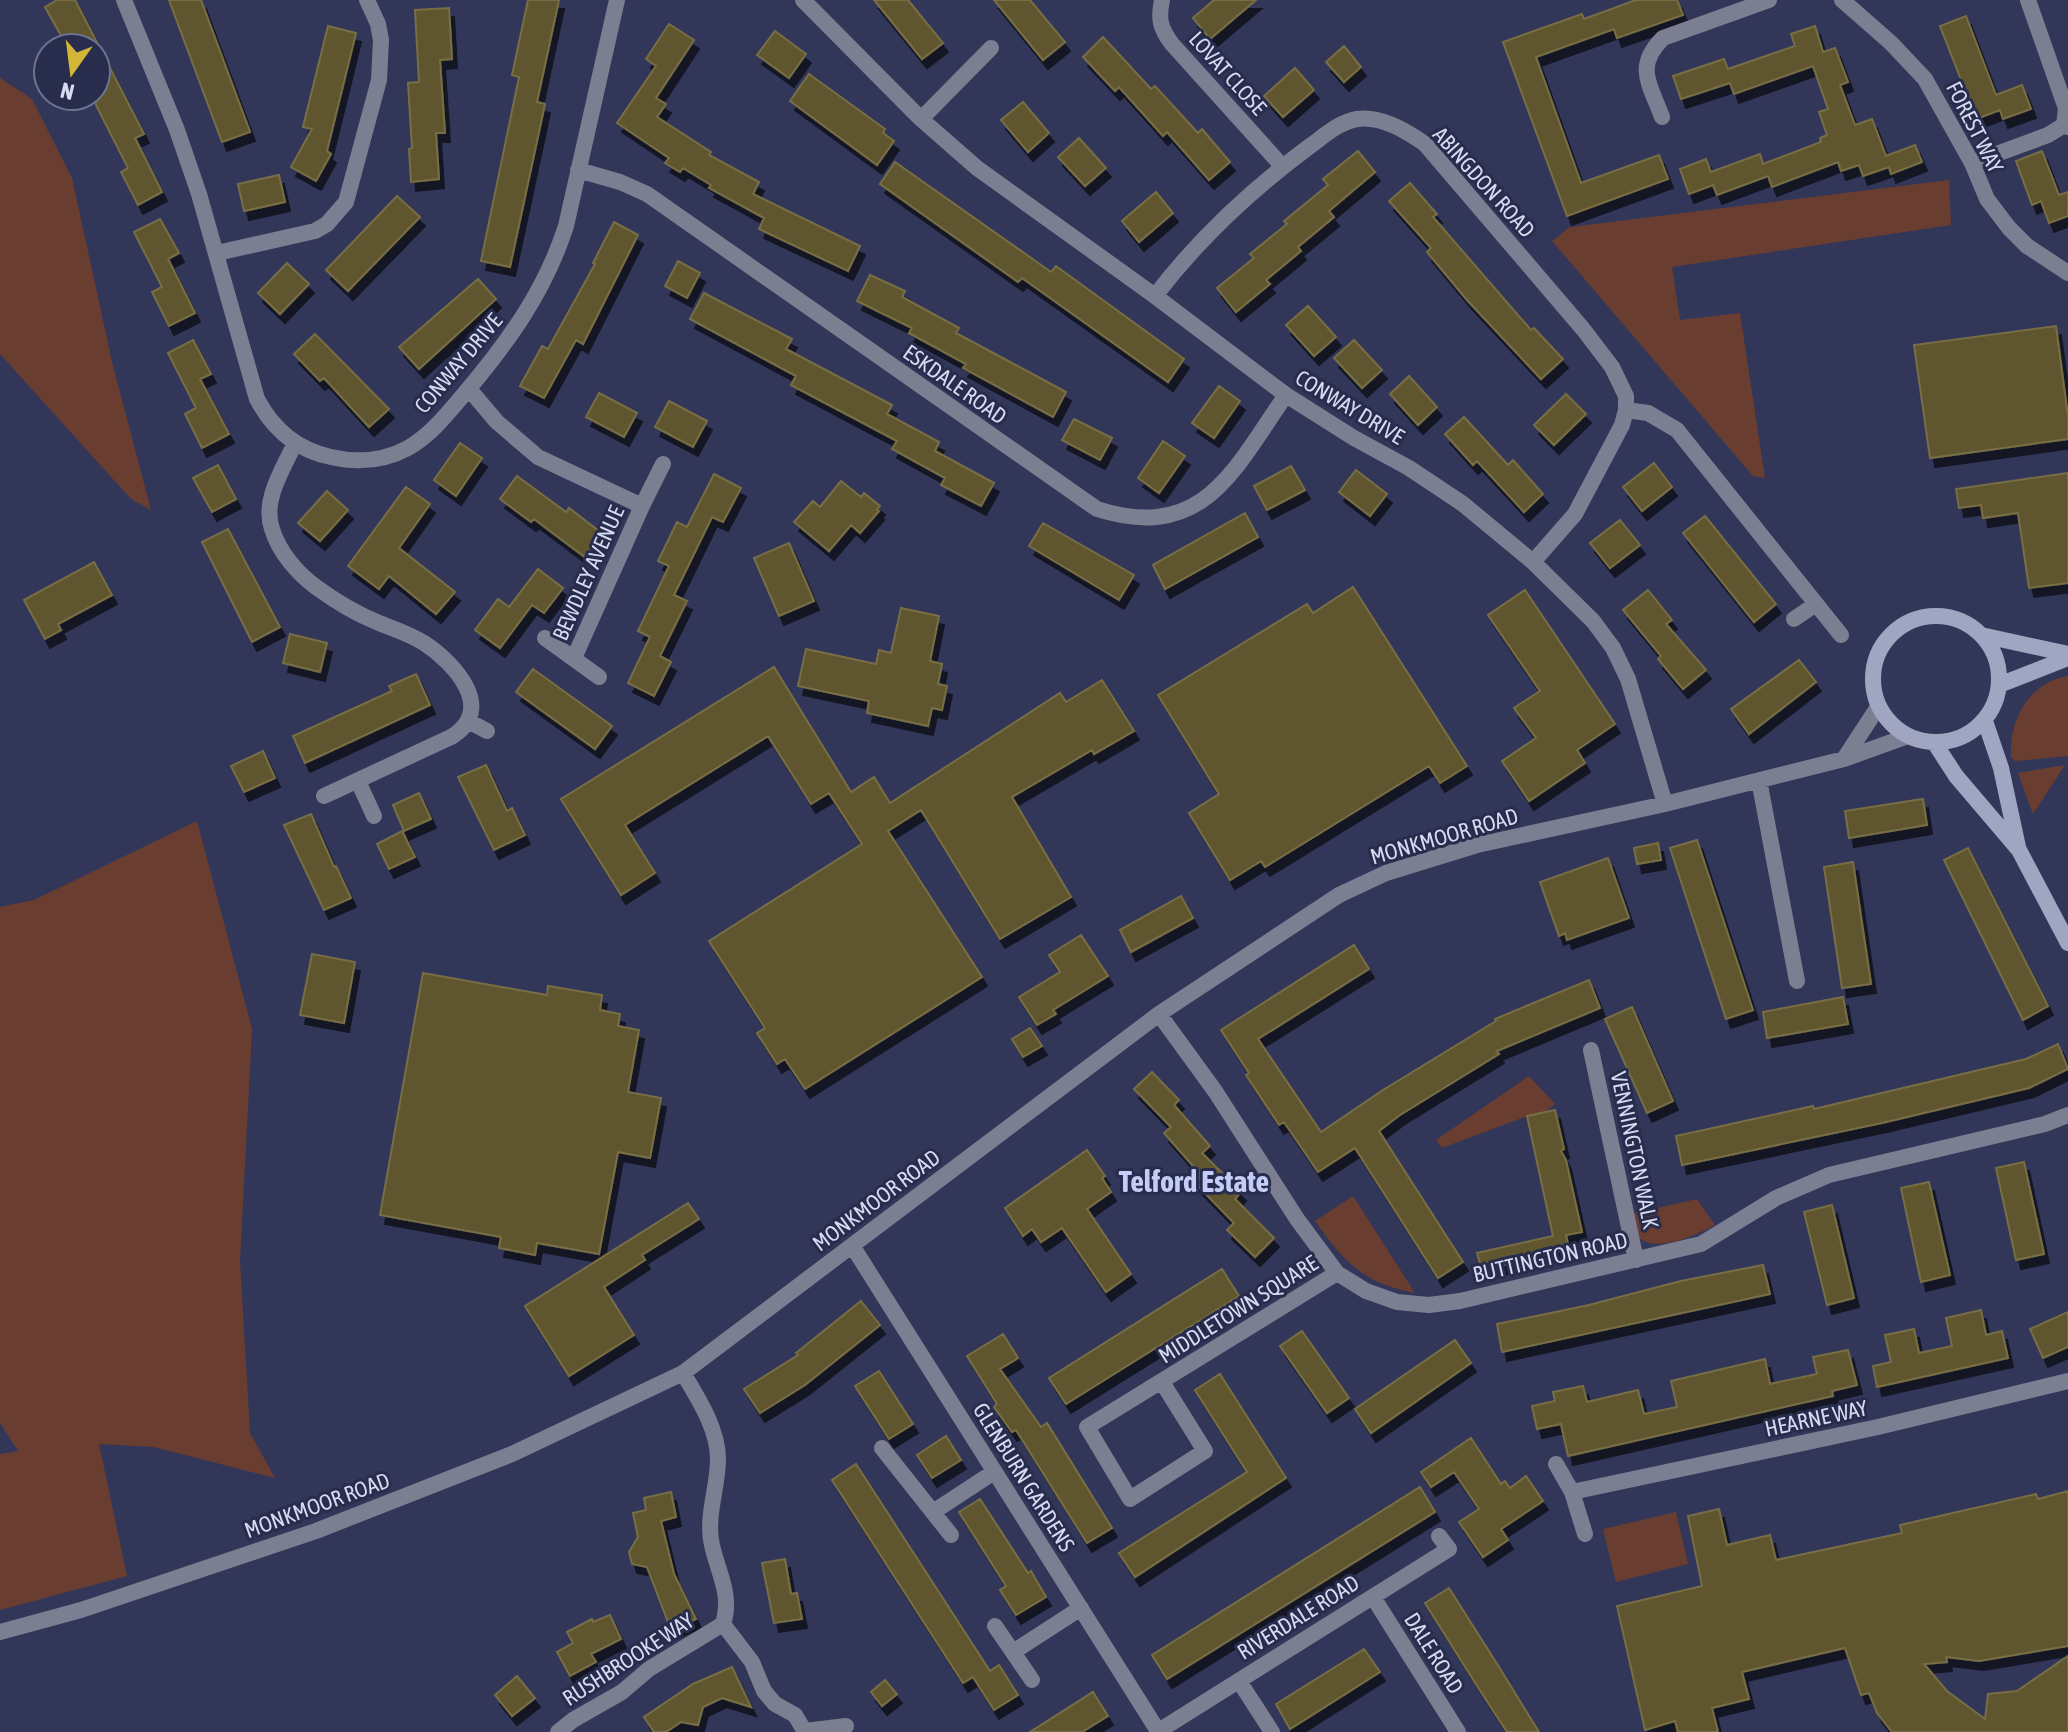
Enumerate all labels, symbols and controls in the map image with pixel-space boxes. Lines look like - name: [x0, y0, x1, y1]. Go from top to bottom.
- street label: LOVAT CLOSE: [1184, 26, 1273, 120]
- north arrow: [32, 32, 112, 112]
- text: N: [58, 77, 77, 106]
- street label: FOREST WAY: [1941, 77, 2009, 177]
- street label: ABINGDON ROAD: [1428, 122, 1540, 242]
- street label: CONWAY DRIVE: [409, 307, 508, 418]
- street label: ESKDALE ROAD: [898, 339, 1012, 429]
- street label: CONWAY DRIVE: [1291, 364, 1410, 450]
- street label: BEWDLEY AVENUE: [547, 501, 630, 644]
- street label: MONKMOOR ROAD: [1367, 802, 1521, 870]
- street label: VENNINGTON WALK: [1606, 1069, 1664, 1231]
- street label: MONKMOOR ROAD: [807, 1144, 945, 1256]
- district label: Telford Estate: [1119, 1164, 1269, 1198]
- street label: BUTTINGTON ROAD: [1470, 1227, 1630, 1287]
- street label: MIDDLETOWN SQUARE: [1154, 1249, 1323, 1368]
- street label: HEARNE WAY: [1762, 1394, 1870, 1442]
- street label: GLENBURN GARDENS: [968, 1398, 1080, 1556]
- street label: MONKMOOR ROAD: [241, 1467, 393, 1543]
- street label: RIVERDALE ROAD: [1232, 1569, 1364, 1665]
- street label: RUSHBROOKE WAY: [558, 1607, 699, 1711]
- street label: DALE ROAD: [1399, 1608, 1469, 1698]

